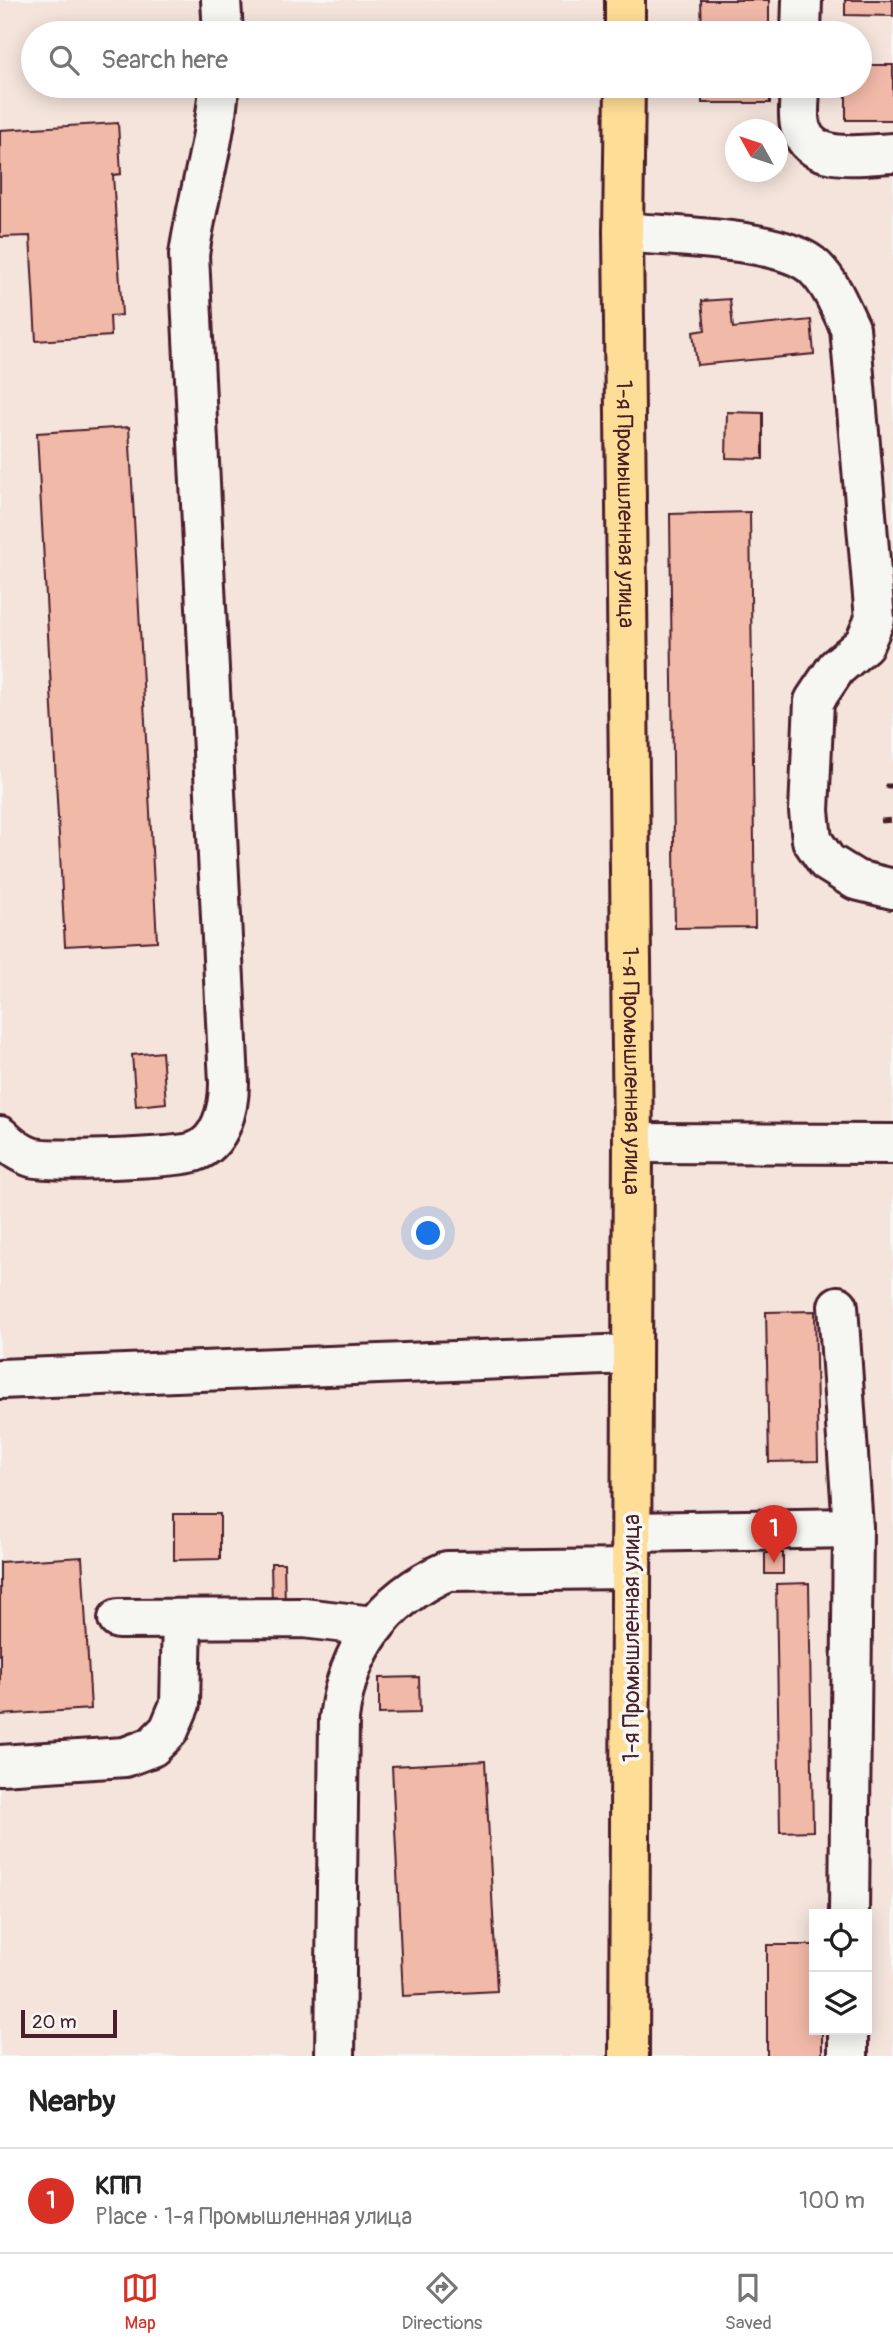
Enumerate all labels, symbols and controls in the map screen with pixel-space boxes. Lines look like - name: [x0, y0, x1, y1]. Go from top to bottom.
- search box: [21, 21, 872, 98]
- icon: search: [45, 41, 83, 79]
- text: Search here: [101, 44, 228, 76]
- north arrow: [725, 119, 788, 182]
- street label: 1-я Промышленная улица: [610, 380, 642, 628]
- street label: 1-я Промышленная улица: [616, 947, 648, 1195]
- your location: [411, 1216, 445, 1250]
- pin: 1: [751, 1505, 797, 1563]
- street label: 1-я Промышленная улица: [617, 1514, 646, 1762]
- map controls: [809, 1909, 872, 2035]
- button: locate: [809, 1909, 872, 1972]
- button: layers: [809, 1972, 872, 2035]
- scale bar: [21, 2007, 117, 2039]
- text: 20 m: [32, 2010, 77, 2034]
- text: Nearby: [28, 2083, 115, 2120]
- text: КПП: [95, 2170, 141, 2202]
- text: 1: [47, 2186, 56, 2215]
- text: 100 m: [799, 2186, 865, 2215]
- text: Place · 1-я Промышленная улица: [95, 2202, 412, 2231]
- tab: Map: [121, 2269, 159, 2335]
- tab: Directions: [402, 2269, 482, 2335]
- tab: Saved: [725, 2269, 772, 2335]

